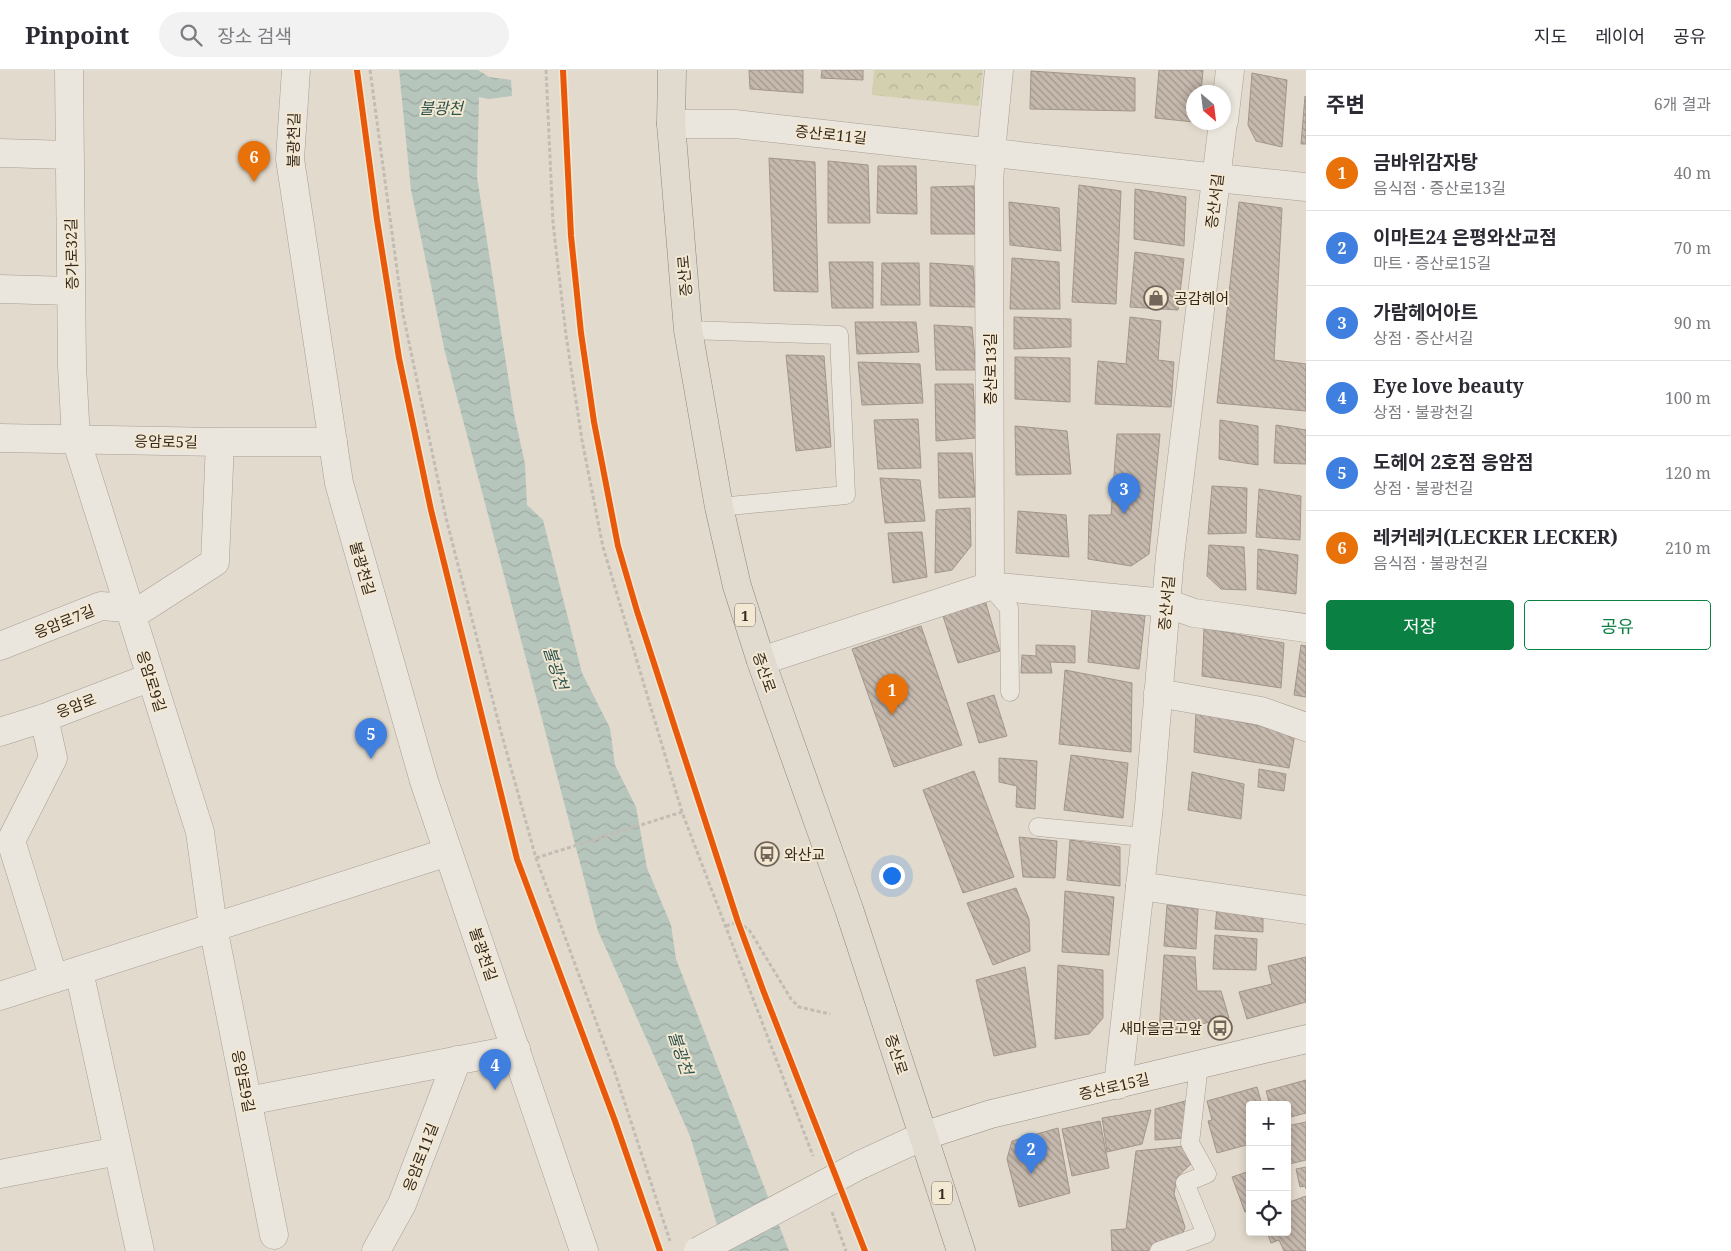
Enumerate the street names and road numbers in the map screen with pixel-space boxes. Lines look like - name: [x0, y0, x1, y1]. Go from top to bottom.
- street label: 불광천길: [283, 112, 303, 168]
- street label: 증산로11길: [794, 120, 868, 148]
- street label: 증산서길: [1201, 172, 1227, 230]
- street label: 증가로32길: [60, 218, 82, 290]
- street label: 증산로: [672, 255, 696, 297]
- street label: 증산로13길: [980, 333, 1000, 405]
- street label: 응암로5길: [134, 430, 198, 452]
- street label: 불광천길: [346, 539, 380, 597]
- street label: 증산서길: [1154, 575, 1178, 631]
- street label: 응암로7길: [31, 600, 97, 642]
- road number: 1: [735, 604, 755, 626]
- street label: 응암로9길: [133, 648, 171, 714]
- street label: 증산로: [749, 649, 781, 695]
- street label: 응암로: [53, 688, 99, 722]
- street label: 불광천길: [466, 925, 502, 983]
- street label: 증산로: [881, 1031, 913, 1077]
- street label: 응암로9길: [228, 1048, 260, 1114]
- street label: 증산로15길: [1077, 1068, 1151, 1104]
- street label: 응암로11길: [398, 1120, 442, 1194]
- road number: 1: [932, 1182, 952, 1204]

